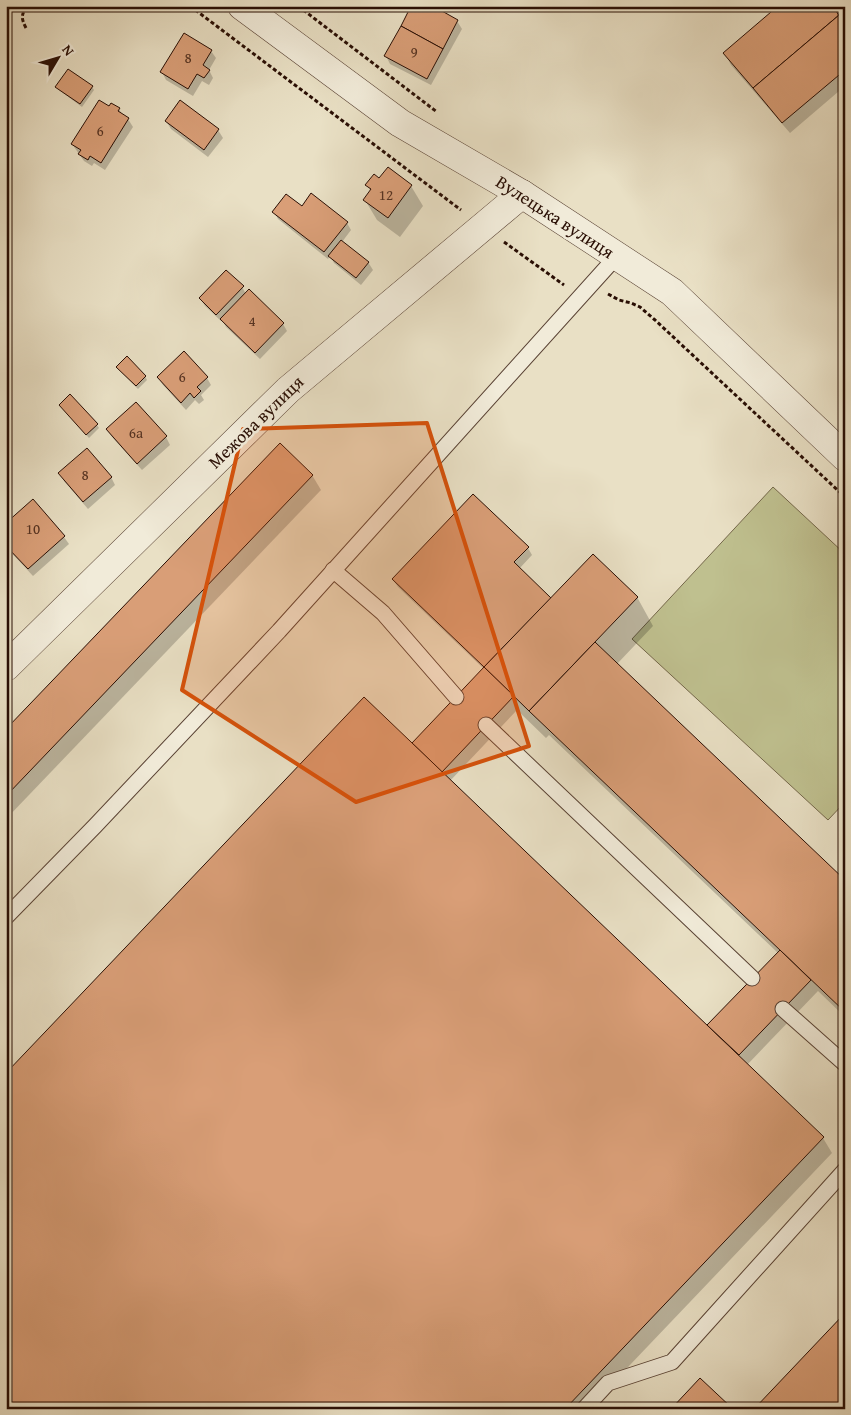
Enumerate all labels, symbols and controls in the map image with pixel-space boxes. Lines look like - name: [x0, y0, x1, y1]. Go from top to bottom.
- north arrow: [32, 32, 82, 82]
- text: N: [57, 40, 79, 60]
- house number: 9: [410, 41, 418, 62]
- house number: 8: [184, 47, 192, 68]
- house number: 6: [96, 120, 104, 141]
- street label: Вулецька вулиця: [491, 168, 620, 265]
- house number: 12: [379, 184, 393, 205]
- house number: 4: [248, 310, 256, 331]
- house number: 6: [178, 366, 186, 387]
- street label: Межова вулиця: [202, 369, 310, 474]
- house number: 6а: [129, 422, 144, 443]
- house number: 8: [81, 464, 89, 485]
- house number: 10: [26, 518, 40, 539]

